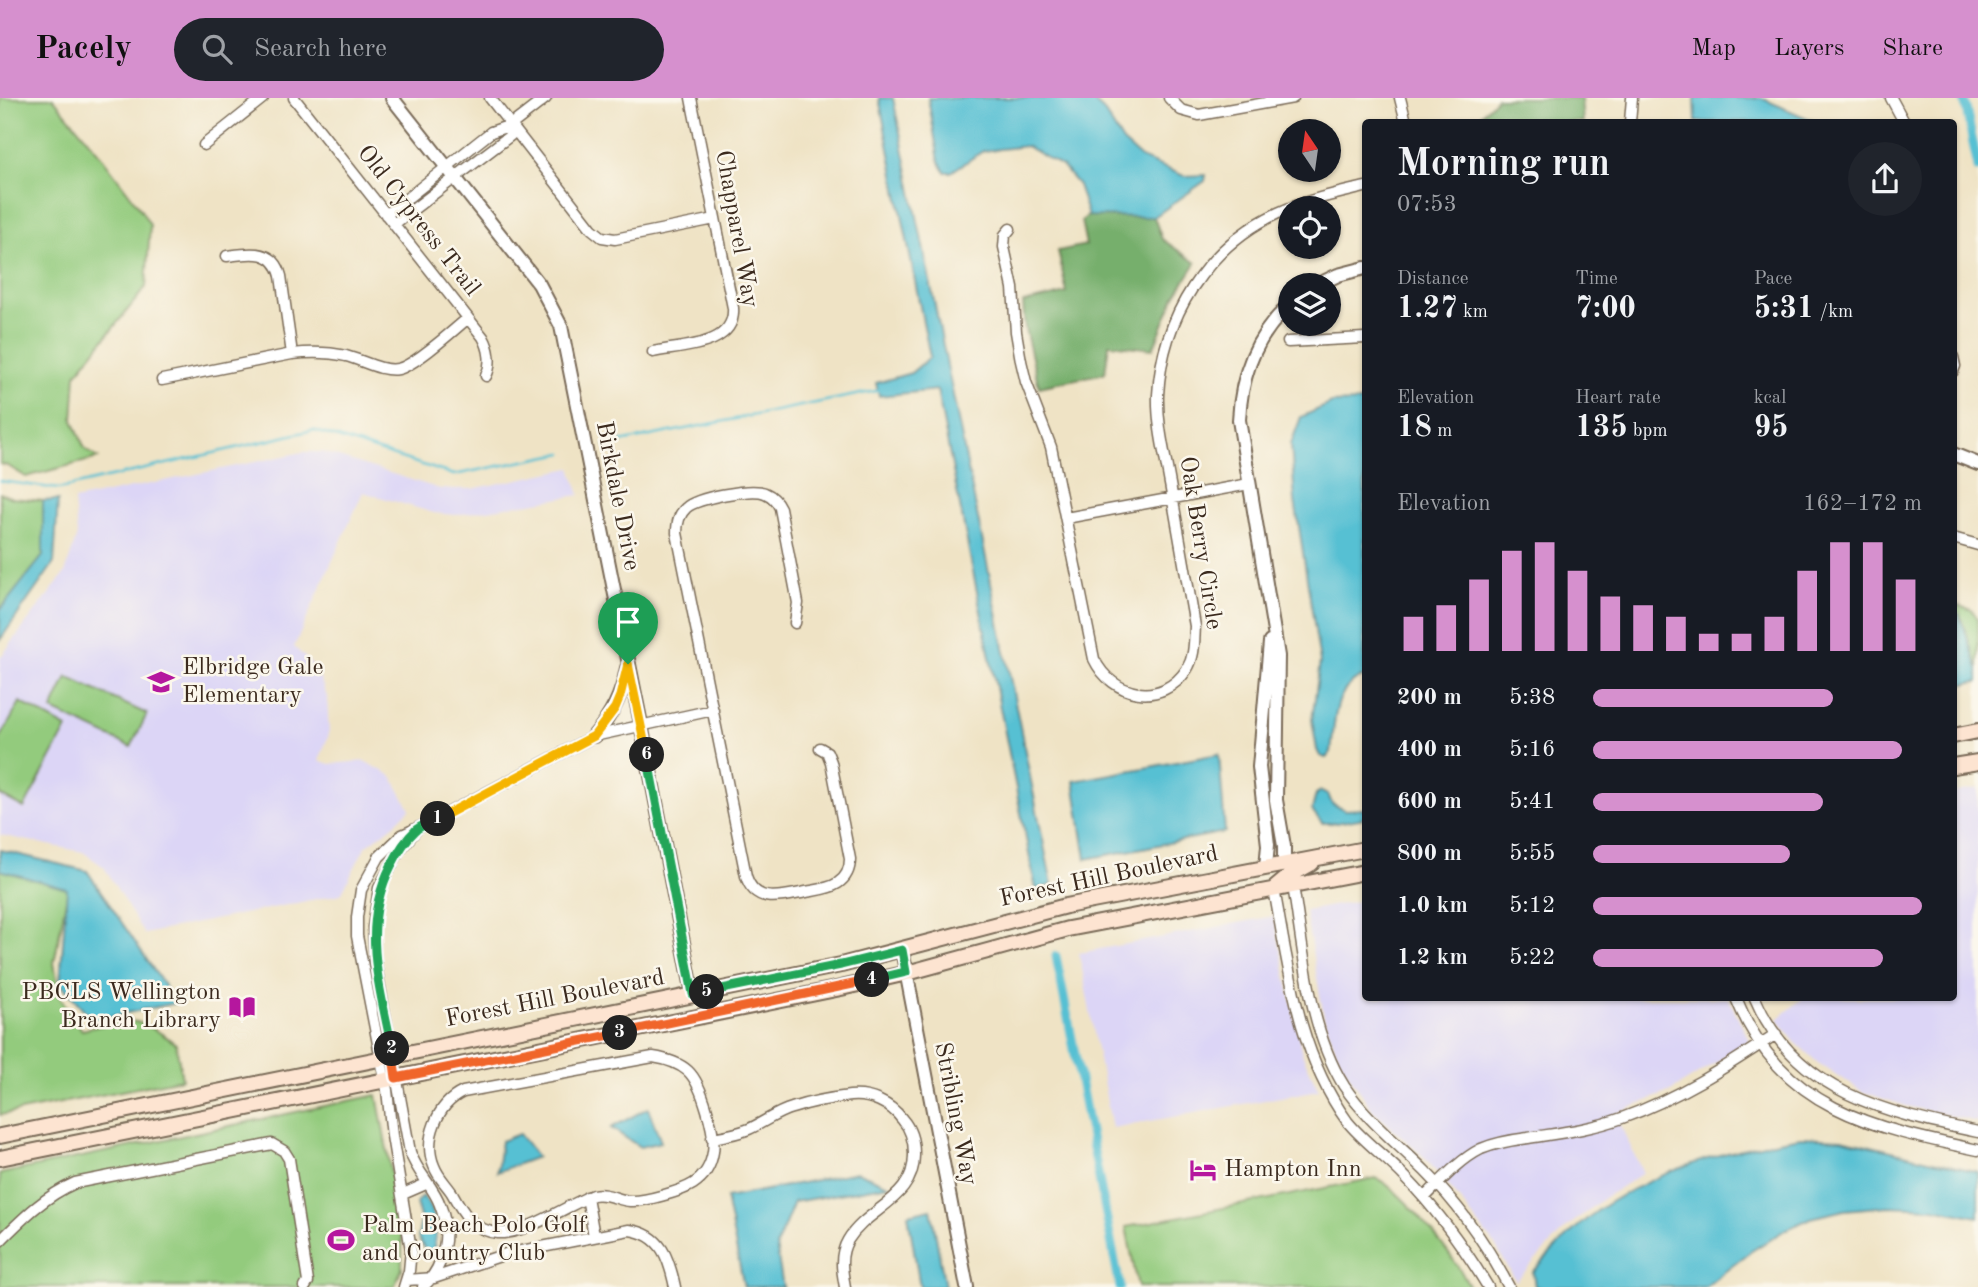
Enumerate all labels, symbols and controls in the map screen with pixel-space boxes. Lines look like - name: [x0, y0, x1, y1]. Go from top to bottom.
- search box: [174, 18, 664, 81]
- icon: search: [198, 30, 236, 68]
- text: Pacely: [35, 33, 132, 66]
- text: Search here: [254, 36, 387, 62]
- text: Map: [1692, 37, 1736, 61]
- text: Layers: [1774, 37, 1844, 61]
- text: Share: [1882, 37, 1943, 61]
- north arrow: [1278, 119, 1340, 182]
- map controls: [1278, 119, 1341, 336]
- street label: Old Cypress Trail: [352, 141, 484, 301]
- button: share: [1848, 142, 1922, 216]
- text: Morning run: [1397, 146, 1610, 184]
- street label: Chapparel Way: [710, 148, 762, 310]
- text: 07:53: [1397, 193, 1457, 216]
- button: locate: [1278, 196, 1341, 259]
- text: Distance: [1397, 270, 1469, 289]
- text: Time: [1575, 270, 1618, 289]
- text: Pace: [1754, 270, 1792, 289]
- button: layers: [1278, 273, 1341, 336]
- text: 1.27: [1397, 294, 1458, 324]
- text: 7:00: [1575, 294, 1636, 324]
- text: 5:31: [1754, 294, 1814, 324]
- text: km: [1458, 303, 1488, 322]
- text: /km: [1814, 303, 1853, 322]
- text: Elevation: [1397, 389, 1474, 408]
- text: Heart rate: [1575, 389, 1661, 408]
- text: kcal: [1754, 389, 1786, 408]
- text: 18: [1397, 413, 1432, 443]
- text: 135: [1575, 413, 1628, 443]
- text: 95: [1754, 413, 1788, 443]
- street label: Birkdale Drive: [591, 419, 643, 573]
- text: m: [1432, 422, 1452, 441]
- text: bpm: [1628, 422, 1668, 441]
- street label: Oak Berry Circle: [1174, 455, 1226, 631]
- text: Elevation: [1397, 492, 1491, 515]
- text: 162–172 m: [1803, 492, 1922, 515]
- pin: [598, 592, 658, 664]
- icon: arrive: [609, 603, 647, 641]
- place label: Elbridge Gale Elementary: [182, 656, 324, 708]
- school or university icon: Elbridge Gale Elementary: [146, 667, 176, 697]
- text: 200 m: [1397, 686, 1462, 709]
- text: 5:38: [1509, 686, 1555, 709]
- pin: 6: [630, 738, 664, 772]
- text: 400 m: [1397, 738, 1462, 761]
- text: 5:16: [1509, 738, 1555, 761]
- text: 6: [641, 745, 652, 764]
- text: 600 m: [1397, 790, 1462, 813]
- text: 5:41: [1509, 790, 1555, 813]
- pin: 1: [420, 802, 456, 836]
- text: 1: [432, 809, 443, 828]
- street label: Forest Hill Boulevard: [998, 842, 1220, 912]
- text: 800 m: [1397, 842, 1462, 865]
- text: 5:55: [1509, 842, 1555, 865]
- text: 1.0 km: [1397, 894, 1468, 917]
- text: 5:12: [1509, 894, 1555, 917]
- text: 1.2 km: [1397, 946, 1468, 969]
- text: 5:22: [1509, 946, 1555, 969]
- pin: 4: [854, 962, 890, 998]
- street label: Forest Hill Boulevard: [443, 966, 667, 1032]
- text: 4: [866, 970, 877, 989]
- pin: 5: [690, 974, 724, 1010]
- place label: PBCLS Wellington Branch Library: [21, 981, 221, 1033]
- text: 5: [701, 982, 712, 1001]
- library icon: PBCLS Wellington Branch Library: [227, 992, 257, 1022]
- pin: 3: [602, 1016, 638, 1051]
- text: 3: [614, 1023, 625, 1042]
- pin: 2: [374, 1032, 410, 1066]
- text: 2: [386, 1039, 397, 1058]
- street label: Stribling Way: [929, 1040, 981, 1188]
- hotel icon: Hampton Inn: [1188, 1155, 1218, 1185]
- place label: Hampton Inn: [1224, 1158, 1362, 1182]
- place label: Palm Beach Polo Golf and Country Club: [362, 1214, 588, 1266]
- sports icon: Palm Beach Polo Golf and Country Club: [326, 1225, 356, 1255]

